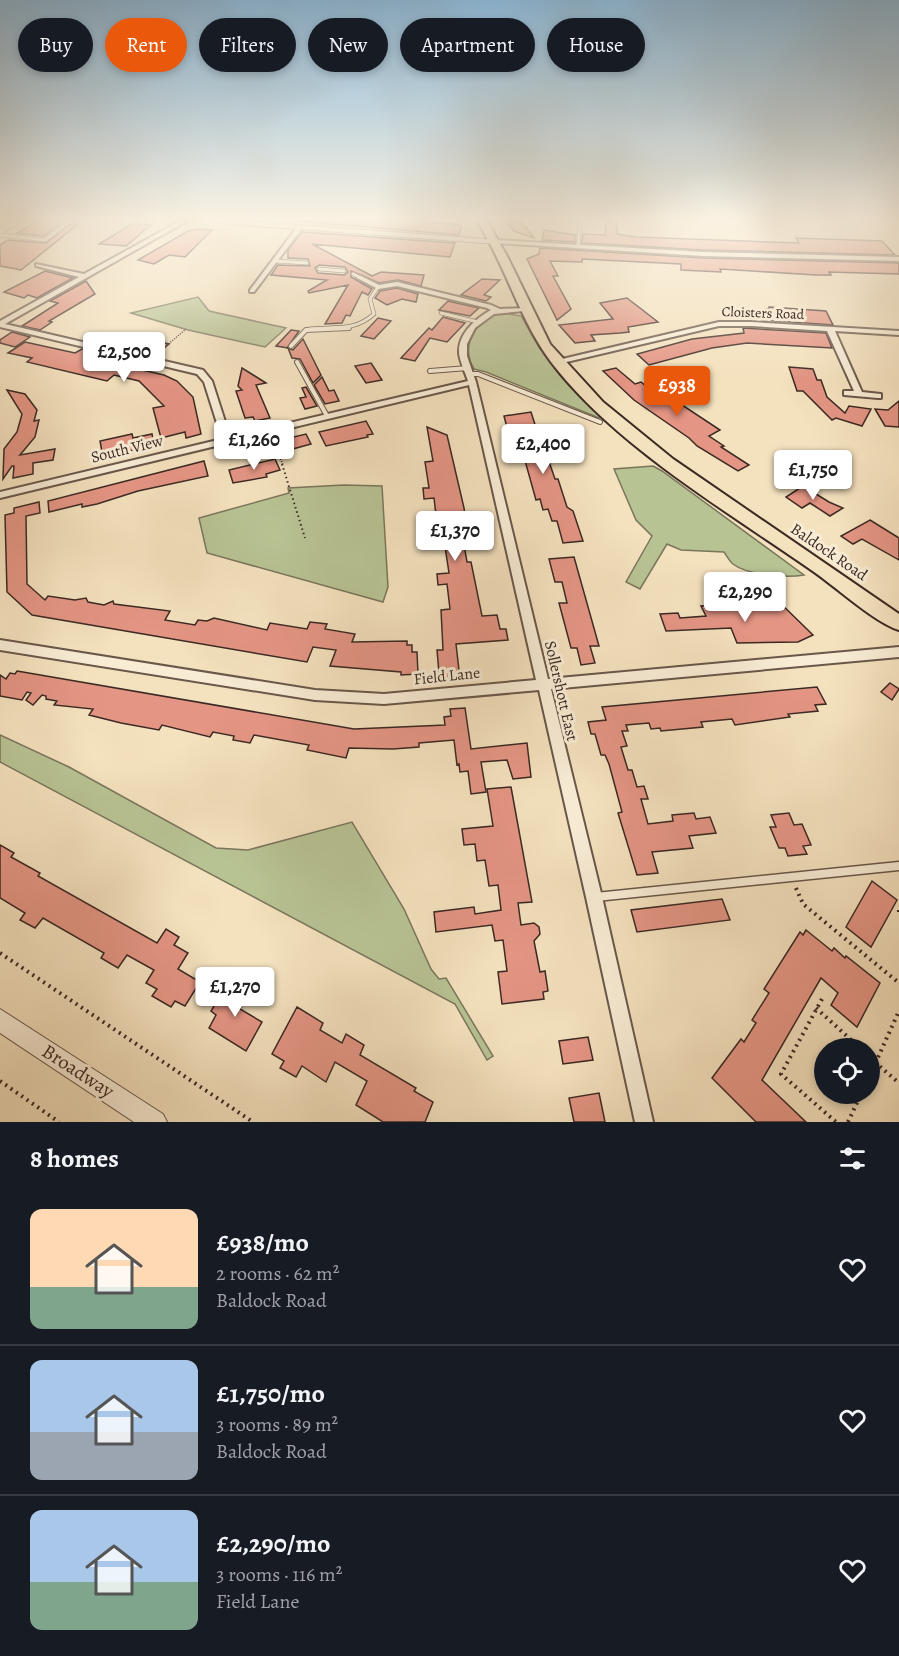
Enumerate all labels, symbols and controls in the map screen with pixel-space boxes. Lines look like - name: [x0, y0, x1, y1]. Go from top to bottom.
- chip: Buy: [18, 18, 93, 72]
- chip: Rent: [105, 18, 187, 72]
- chip: Filters: [199, 18, 296, 72]
- chip: New: [308, 18, 388, 72]
- chip: Apartment: [400, 18, 535, 72]
- chip: House: [547, 18, 645, 72]
- street label: Cloisters Road: [721, 302, 805, 324]
- pin: £2,500: [75, 332, 173, 383]
- text: £2,500: [97, 338, 151, 365]
- pin: £938: [641, 366, 713, 417]
- text: £938: [658, 372, 696, 399]
- pin: £1,260: [205, 420, 303, 471]
- pin: £2,400: [494, 424, 592, 475]
- text: £1,260: [228, 426, 280, 453]
- street label: South View: [89, 429, 166, 469]
- text: £2,400: [516, 430, 570, 457]
- pin: £1,750: [764, 450, 862, 501]
- text: £1,750: [788, 456, 838, 483]
- pin: £1,370: [406, 511, 504, 562]
- text: £1,370: [430, 517, 480, 544]
- street label: Baldock Road: [786, 518, 872, 586]
- pin: £2,290: [696, 572, 794, 623]
- text: £2,290: [718, 578, 772, 605]
- street label: Sollershott East: [539, 639, 583, 743]
- street label: Field Lane: [413, 662, 481, 690]
- pin: £1,270: [186, 967, 284, 1018]
- text: £1,270: [209, 973, 261, 1000]
- street label: Broadway: [37, 1038, 120, 1105]
- map controls: [814, 1038, 880, 1104]
- button: locate: [814, 1038, 880, 1104]
- text: 8 homes: [30, 1141, 119, 1176]
- icon: filters: [836, 1142, 869, 1175]
- text: £938/mo: [216, 1225, 309, 1260]
- icon: home: [78, 1233, 150, 1305]
- icon: heart: [836, 1253, 869, 1286]
- text: 2 rooms · 62 m²: [216, 1260, 339, 1287]
- text: Baldock Road: [216, 1287, 327, 1314]
- text: £1,750/mo: [216, 1376, 325, 1411]
- icon: home: [78, 1384, 150, 1456]
- icon: heart: [836, 1404, 869, 1437]
- text: 3 rooms · 89 m²: [216, 1411, 338, 1438]
- text: Baldock Road: [216, 1438, 327, 1465]
- text: £2,290/mo: [216, 1526, 330, 1561]
- icon: home: [78, 1534, 150, 1606]
- icon: heart: [836, 1554, 869, 1587]
- text: 3 rooms · 116 m²: [216, 1561, 342, 1588]
- text: Field Lane: [216, 1588, 299, 1615]

